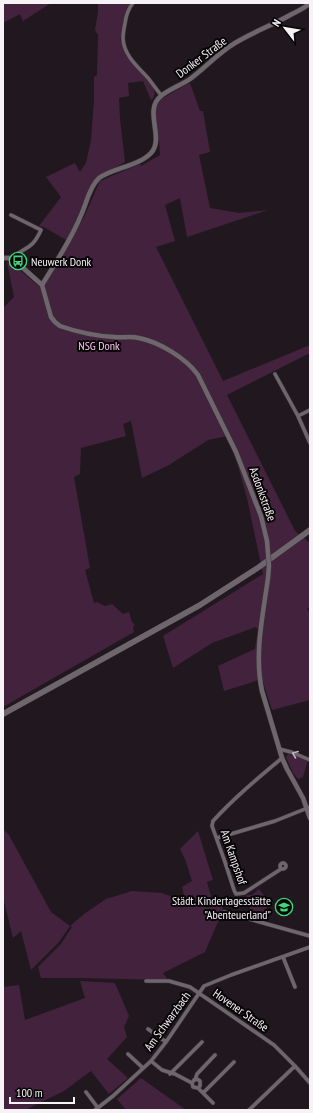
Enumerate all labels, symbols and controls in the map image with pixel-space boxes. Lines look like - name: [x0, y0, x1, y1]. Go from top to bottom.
- north arrow: [265, 8, 305, 48]
- text: N: [269, 17, 284, 29]
- street label: Donker Straße: [173, 33, 229, 81]
- bus stop icon: Neuwerk Donk: [8, 251, 28, 271]
- place label: Neuwerk Donk: [31, 254, 92, 269]
- park label: NSG Donk: [78, 338, 120, 353]
- street label: Asdonkstraße: [246, 465, 280, 523]
- one-way arrow: [291, 751, 298, 759]
- street label: Am Kampshof: [218, 828, 251, 887]
- place label: Städt. Kindertagesstätte "Abenteuerland": [172, 893, 271, 922]
- school or university icon: Städt. Kindertagesstätte "Abenteuerland": [274, 897, 294, 917]
- street label: Hovener Straße: [210, 985, 272, 1035]
- street label: Am Schwarzbach: [140, 988, 194, 1054]
- scale bar: [10, 1079, 74, 1105]
- text: 100 m: [16, 1085, 43, 1100]

